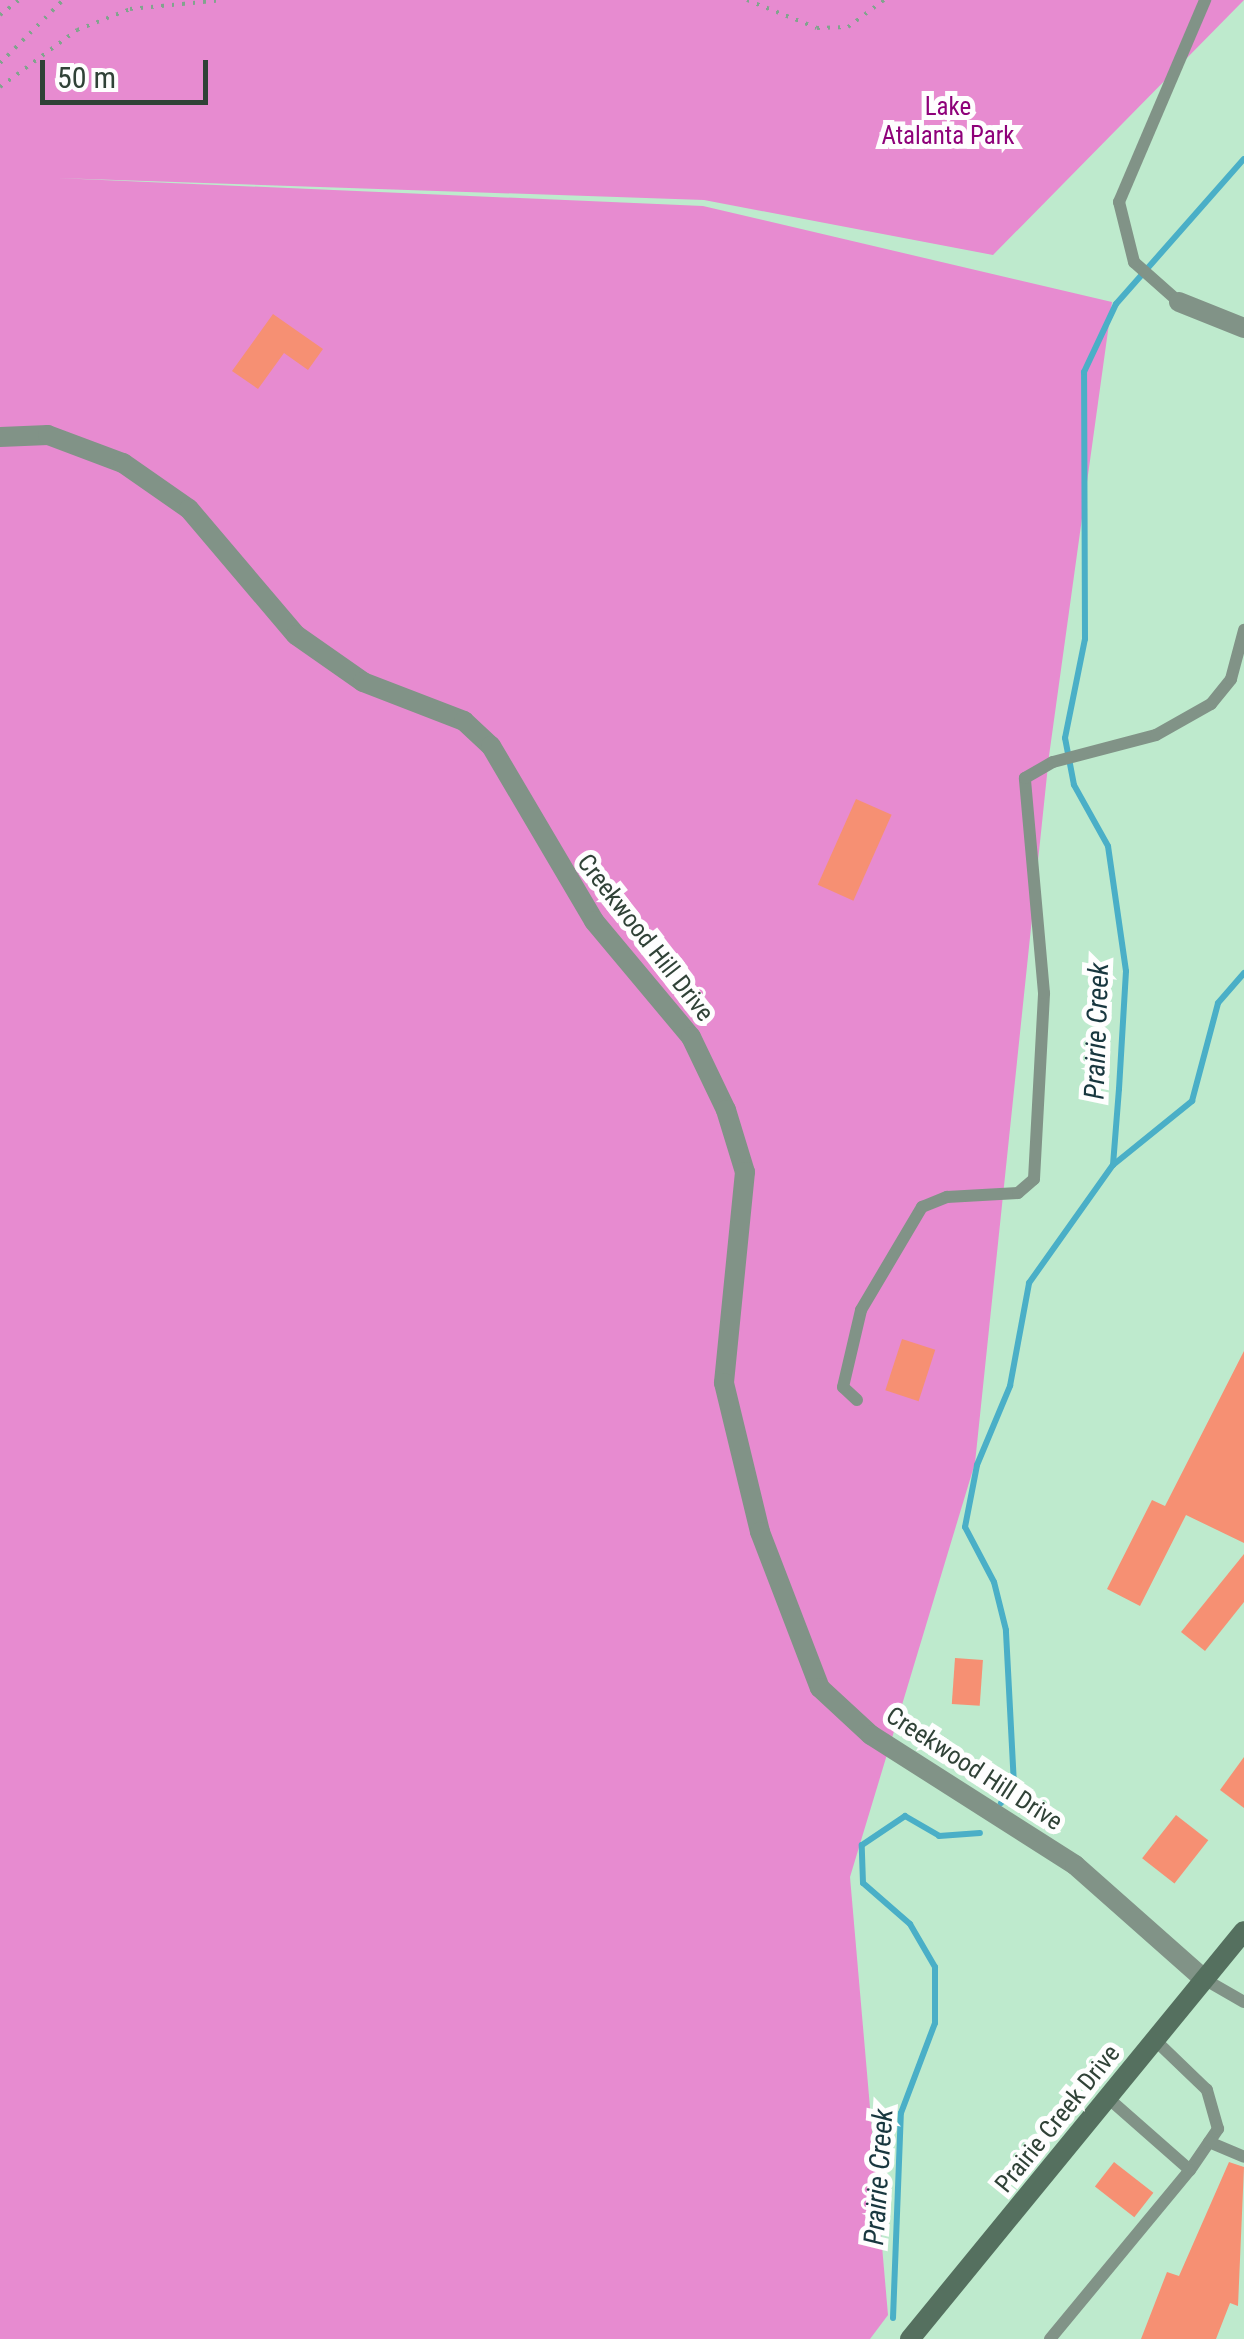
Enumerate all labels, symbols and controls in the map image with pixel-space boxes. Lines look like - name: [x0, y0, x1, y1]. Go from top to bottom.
- scale bar: [45, 40, 212, 102]
- text: 50 m: [57, 60, 116, 95]
- park label: Lake Atalanta Park: [881, 93, 1015, 152]
- street label: Creekwood Hill Drive: [570, 848, 720, 1028]
- water label: Prairie Creek: [1078, 962, 1116, 1100]
- street label: Creekwood Hill Drive: [880, 1701, 1068, 1837]
- street label: Prairie Creek Drive: [989, 2039, 1127, 2199]
- water label: Prairie Creek: [857, 2108, 901, 2246]

